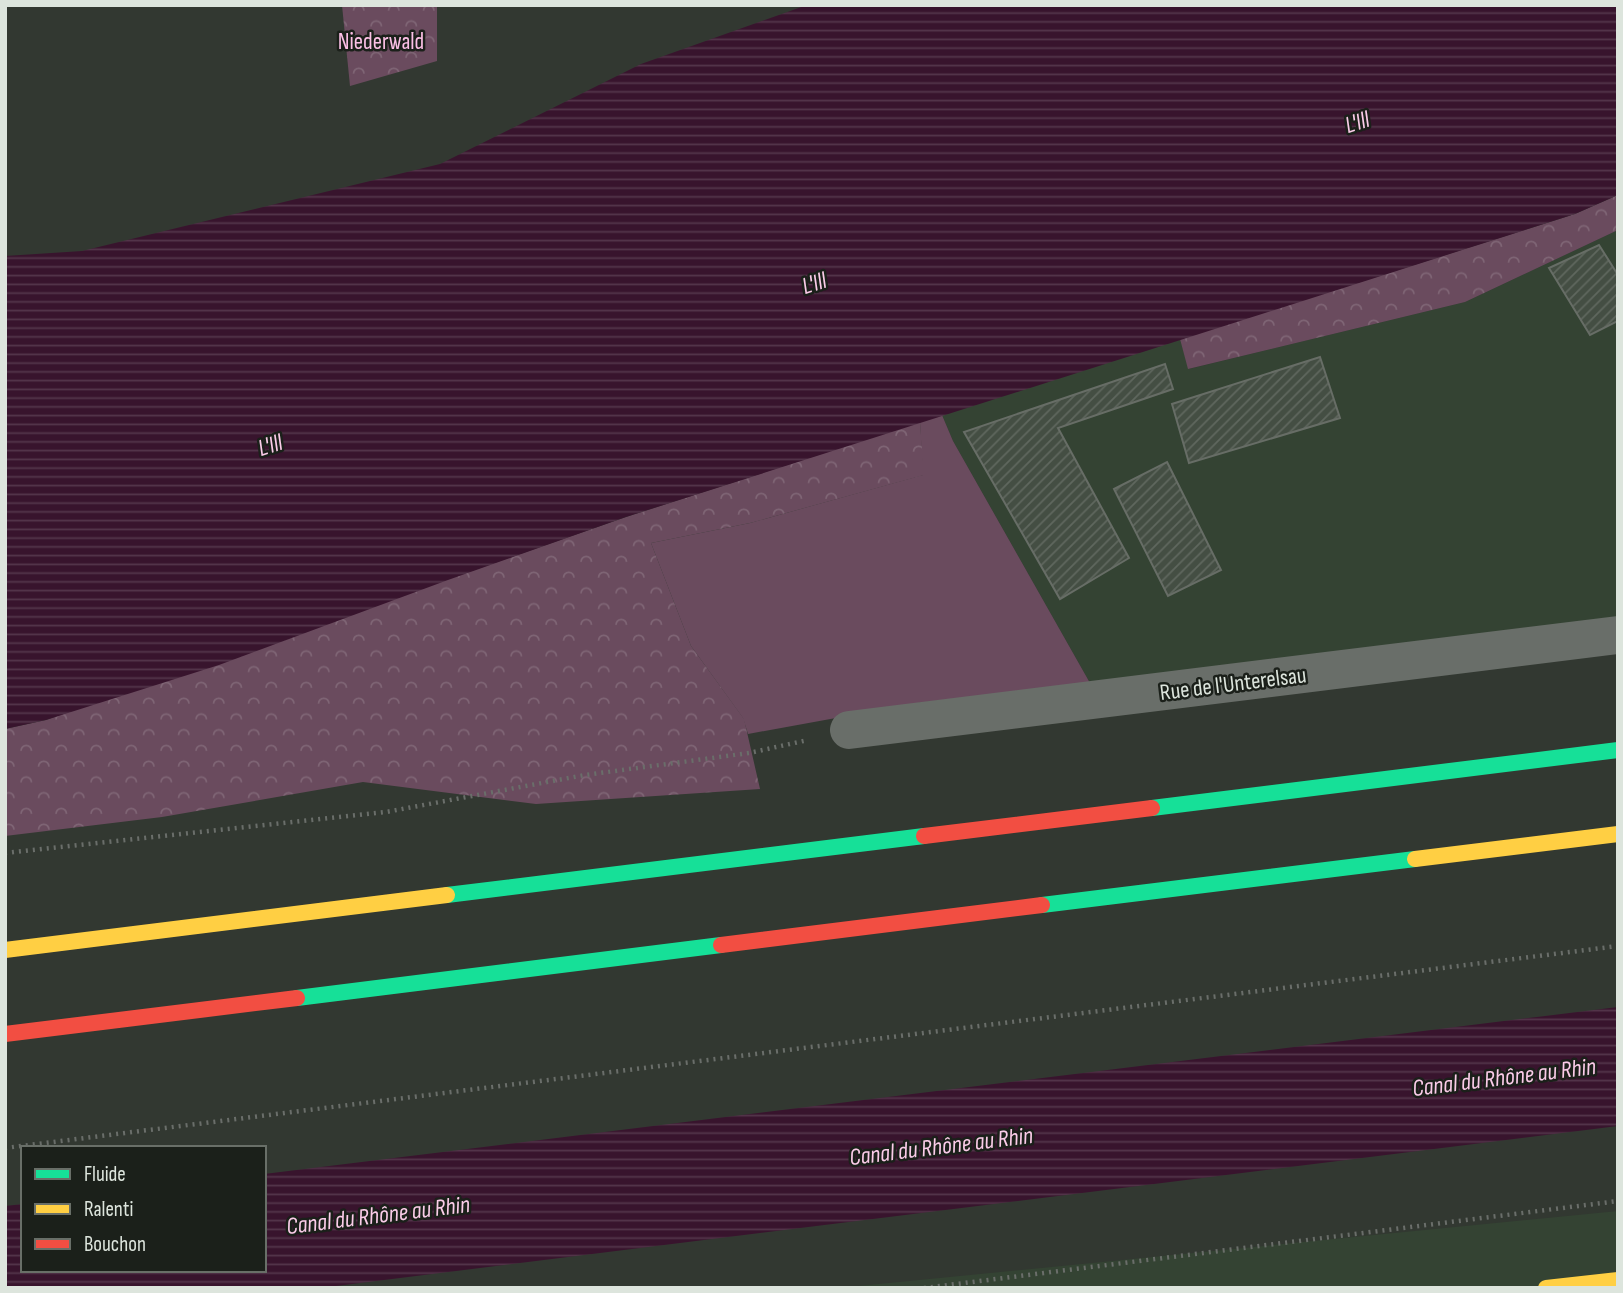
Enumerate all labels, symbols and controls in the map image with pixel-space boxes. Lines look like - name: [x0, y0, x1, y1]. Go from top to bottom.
- park label: Niederwald: [338, 28, 424, 56]
- water label: L'Ill: [1341, 105, 1374, 140]
- water label: L'Ill: [798, 266, 831, 301]
- water label: L'Ill: [254, 428, 287, 463]
- street label: Rue de l'Unterelsau: [1158, 661, 1308, 707]
- water label: Canal du Rhône au Rhin: [1411, 1052, 1598, 1103]
- water label: Canal du Rhône au Rhin: [848, 1121, 1035, 1172]
- legend: [21, 1146, 266, 1272]
- text: Fluide: [84, 1162, 126, 1187]
- water label: Canal du Rhône au Rhin: [285, 1190, 472, 1241]
- text: Ralenti: [84, 1197, 133, 1222]
- text: Bouchon: [84, 1232, 146, 1257]

